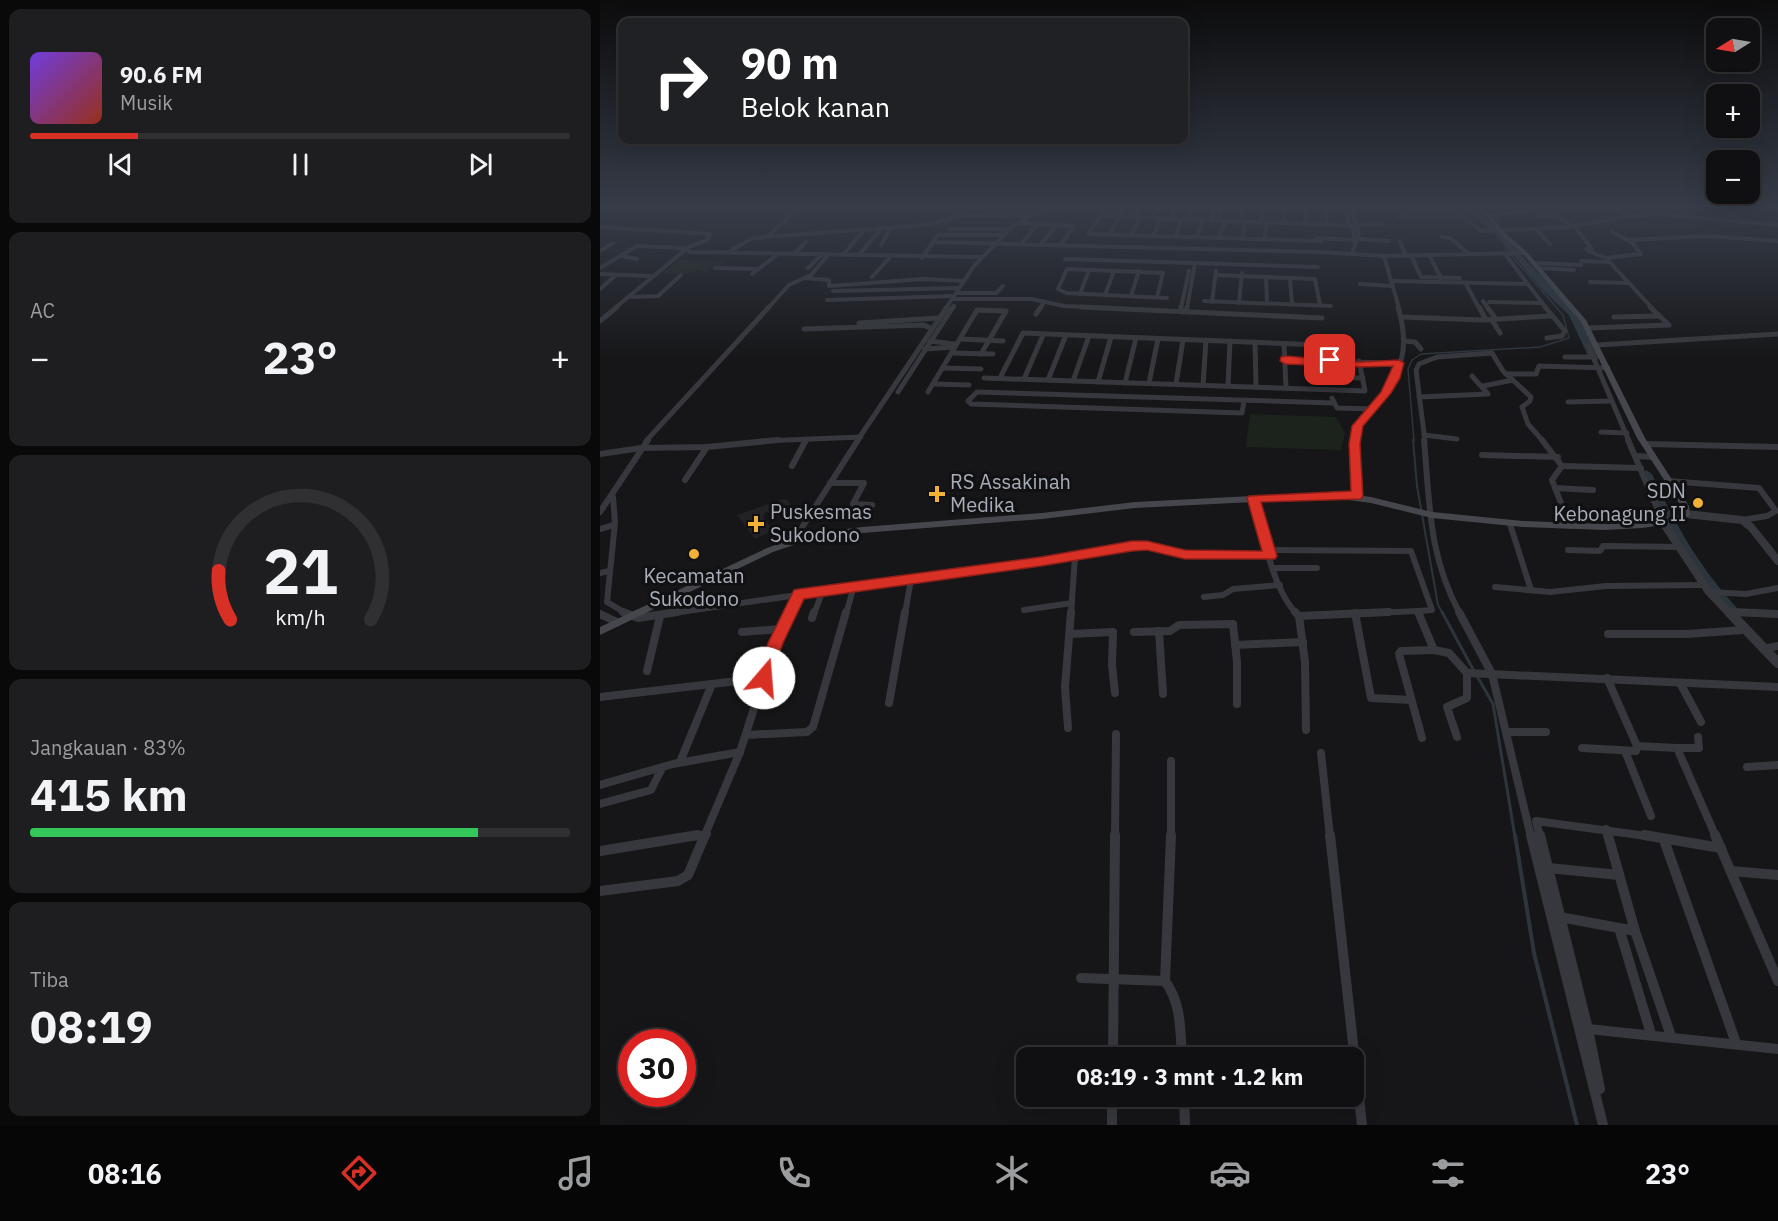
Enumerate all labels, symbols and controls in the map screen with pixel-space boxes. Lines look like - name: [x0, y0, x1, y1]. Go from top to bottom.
- north arrow: [1706, 18, 1760, 72]
- map controls: [1706, 18, 1760, 204]
- text: 90 m: [741, 36, 839, 91]
- icon: right: [642, 42, 720, 120]
- text: 90.6 FM: [120, 60, 203, 89]
- button: +: [1706, 84, 1760, 138]
- text: Musik: [120, 89, 173, 116]
- text: Belok kanan: [741, 89, 890, 124]
- icon: previous: [104, 148, 137, 181]
- icon: pause: [284, 148, 317, 181]
- icon: next: [464, 148, 497, 181]
- button: −: [1706, 150, 1760, 204]
- text: AC: [30, 297, 55, 324]
- text: 23°: [262, 328, 338, 386]
- pin: [1304, 334, 1355, 385]
- text: −: [30, 336, 50, 379]
- text: +: [550, 336, 570, 379]
- icon: arrive: [1313, 343, 1346, 376]
- place label: RS Assakinah Medika: [950, 468, 1071, 518]
- place label: SDN Kebonagung II: [1554, 477, 1686, 527]
- marker: RS Assakinah Medika: [928, 485, 946, 503]
- marker: SDN Kebonagung II: [1691, 496, 1705, 510]
- place label: Puskesmas Sukodono: [770, 498, 872, 548]
- marker: Puskesmas Sukodono: [747, 515, 765, 533]
- text: 21: [263, 530, 337, 611]
- marker: Kecamatan Sukodono: [687, 547, 701, 561]
- place label: Kecamatan Sukodono: [643, 562, 745, 612]
- text: km/h: [275, 603, 325, 631]
- position arrow: [732, 646, 796, 710]
- text: Jangkauan · 83%: [30, 734, 186, 761]
- text: 415 km: [30, 765, 188, 823]
- text: Tiba: [30, 966, 69, 993]
- text: 08:19: [30, 997, 153, 1055]
- speed limit sign: 30: [618, 1029, 696, 1107]
- text: 08:19 · 3 mnt · 1.2 km: [1077, 1062, 1303, 1091]
- icon: directions: [338, 1152, 380, 1194]
- icon: music: [555, 1152, 597, 1194]
- icon: phone: [773, 1152, 815, 1194]
- icon: climate: [991, 1152, 1033, 1194]
- icon: car: [1209, 1152, 1251, 1194]
- icon: filters: [1427, 1152, 1469, 1194]
- text: 08:16: [88, 1156, 162, 1191]
- text: 23°: [1645, 1156, 1690, 1191]

